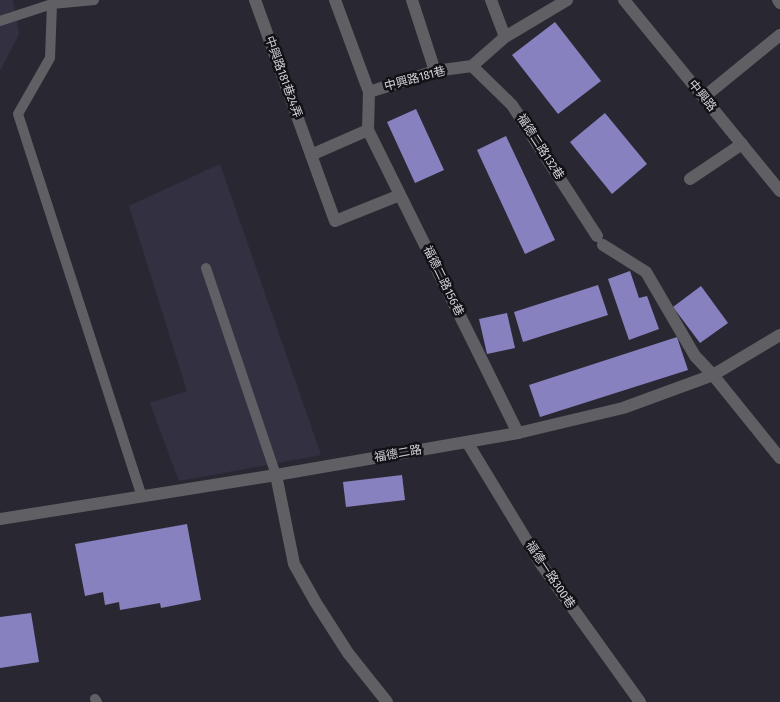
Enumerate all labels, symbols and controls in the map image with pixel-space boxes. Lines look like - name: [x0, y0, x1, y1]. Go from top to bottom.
- street label: 中興路181巷24弄: [262, 34, 304, 120]
- street label: 中興路181巷: [383, 64, 447, 94]
- street label: 中興路: [685, 77, 719, 115]
- street label: 福德二路132巷: [513, 112, 567, 182]
- street label: 福德二路156巷: [420, 244, 466, 318]
- street label: 福德二路: [373, 443, 423, 465]
- street label: 福德一路300巷: [522, 539, 578, 611]

